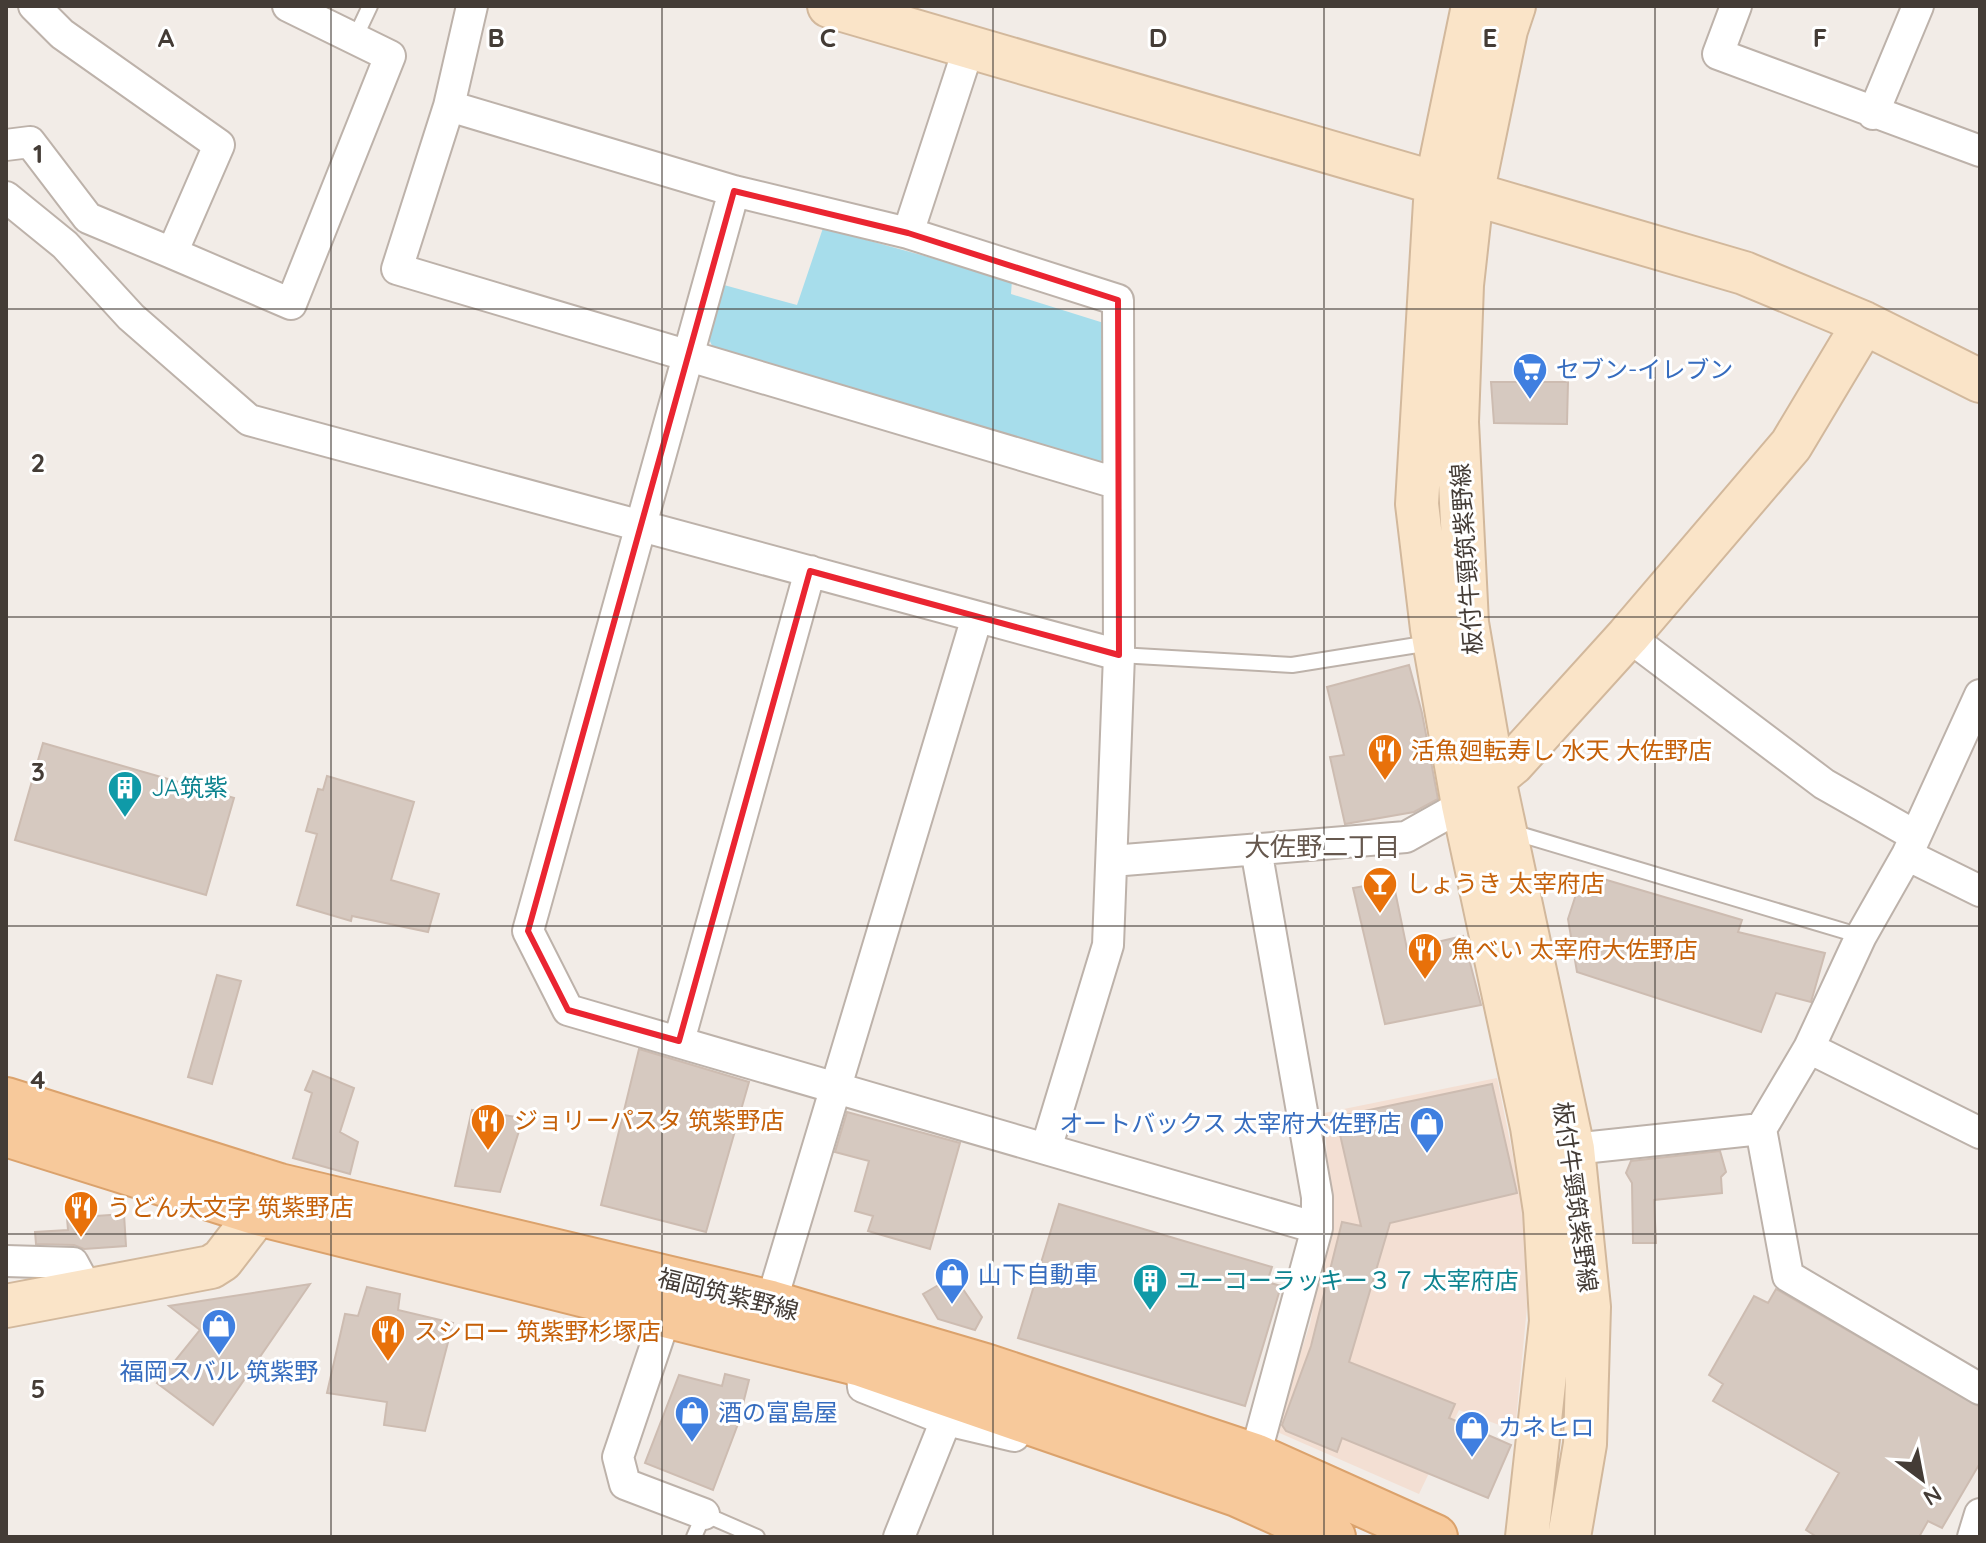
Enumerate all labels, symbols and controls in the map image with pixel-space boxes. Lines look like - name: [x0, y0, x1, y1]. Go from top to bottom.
- text: A: [158, 21, 175, 54]
- text: B: [487, 21, 505, 54]
- text: C: [820, 21, 836, 54]
- text: D: [1149, 21, 1167, 54]
- text: E: [1483, 21, 1497, 54]
- text: F: [1813, 21, 1827, 54]
- text: 1: [33, 137, 43, 170]
- supermarket icon: セブン-イレブン: [1511, 351, 1549, 401]
- place label: セブン-イレブン: [1556, 354, 1733, 384]
- text: 2: [31, 446, 45, 479]
- street label: 板付牛頸筑紫野線: [1444, 462, 1488, 656]
- restaurant icon: 活魚廻転寿し 水天 大佐野店: [1366, 732, 1404, 782]
- place label: 活魚廻転寿し 水天 大佐野店: [1411, 735, 1712, 765]
- text: 3: [31, 755, 45, 788]
- building icon: JA筑紫: [106, 769, 144, 819]
- place label: JA筑紫: [151, 772, 228, 802]
- district label: 大佐野二丁目: [1244, 830, 1400, 863]
- bar icon: しょうき 太宰府店: [1361, 865, 1399, 915]
- place label: しょうき 太宰府店: [1406, 868, 1605, 898]
- restaurant icon: 魚べい 太宰府大佐野店: [1406, 931, 1444, 981]
- place label: 魚べい 太宰府大佐野店: [1451, 934, 1698, 964]
- text: 4: [30, 1063, 46, 1096]
- street label: 板付牛頸筑紫野線: [1548, 1100, 1604, 1294]
- restaurant icon: ジョリーパスタ 筑紫野店: [469, 1102, 507, 1152]
- place label: ジョリーパスタ 筑紫野店: [514, 1105, 784, 1135]
- shop icon: オートバックス 太宰府大佐野店: [1408, 1105, 1446, 1155]
- place label: オートバックス 太宰府大佐野店: [1059, 1108, 1401, 1138]
- restaurant icon: うどん大文字 筑紫野店: [62, 1189, 100, 1239]
- place label: うどん大文字 筑紫野店: [107, 1192, 354, 1222]
- shop icon: 山下自動車: [933, 1256, 971, 1306]
- place label: 山下自動車: [978, 1259, 1098, 1289]
- street label: 福岡筑紫野線: [655, 1262, 802, 1326]
- building icon: ユーコーラッキー３７ 太宰府店: [1131, 1262, 1169, 1312]
- place label: ユーコーラッキー３７ 太宰府店: [1176, 1265, 1519, 1295]
- shop icon: 福岡スバル 筑紫野: [200, 1307, 238, 1357]
- restaurant icon: スシロー 筑紫野杉塚店: [369, 1313, 407, 1363]
- place label: スシロー 筑紫野杉塚店: [414, 1316, 661, 1346]
- place label: 福岡スバル 筑紫野: [120, 1356, 318, 1386]
- text: 5: [31, 1372, 45, 1405]
- shop icon: 酒の富島屋: [673, 1394, 711, 1444]
- place label: 酒の富島屋: [718, 1397, 838, 1427]
- shop icon: カネヒロ: [1453, 1409, 1491, 1459]
- place label: カネヒロ: [1498, 1412, 1594, 1442]
- north arrow: [1882, 1439, 1962, 1519]
- text: N: [1918, 1480, 1947, 1512]

